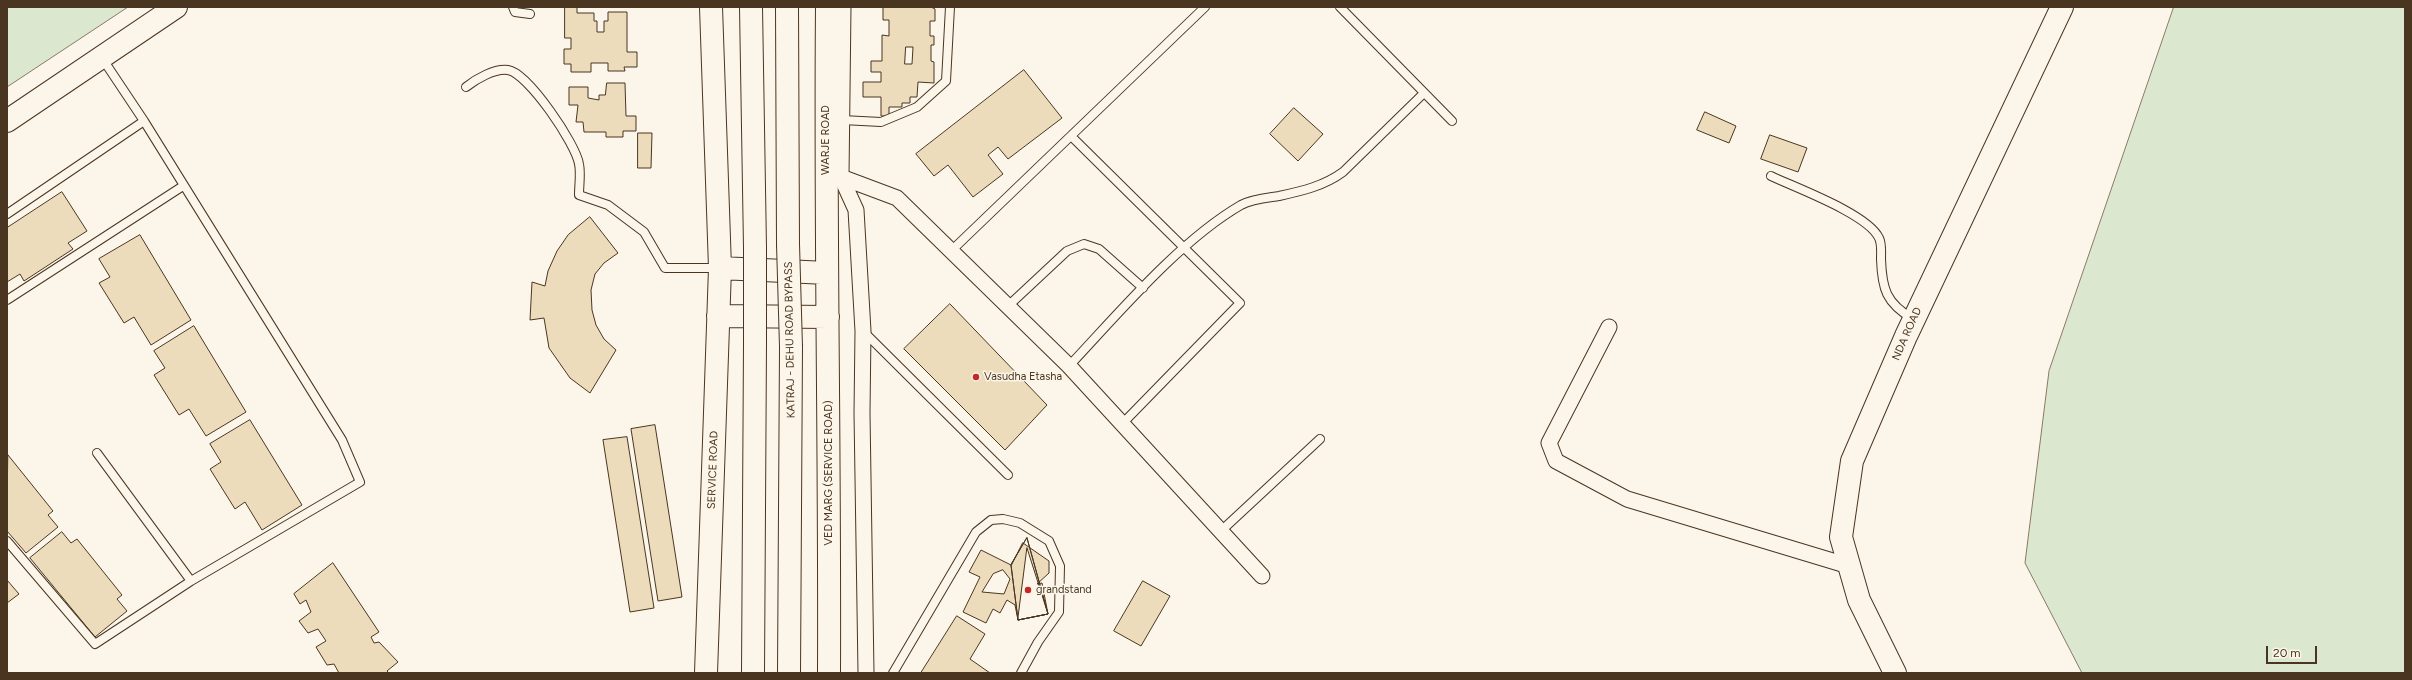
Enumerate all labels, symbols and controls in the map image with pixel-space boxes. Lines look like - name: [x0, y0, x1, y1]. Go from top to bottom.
- street label: WARJE ROAD: [819, 105, 833, 175]
- street label: KATRAJ - DEHU ROAD BYPASS: [782, 261, 798, 419]
- street label: NDA ROAD: [1889, 305, 1925, 363]
- place label: Vasudha Etasha: [984, 370, 1062, 384]
- marker: Vasudha Etasha: [971, 372, 981, 382]
- street label: VED MARG (SERVICE ROAD): [822, 400, 836, 546]
- street label: SERVICE ROAD: [705, 431, 721, 509]
- place label: grandstand: [1036, 583, 1092, 597]
- marker: grandstand: [1023, 585, 1033, 595]
- scale bar: [2268, 638, 2319, 664]
- text: 20 m: [2273, 646, 2301, 660]

